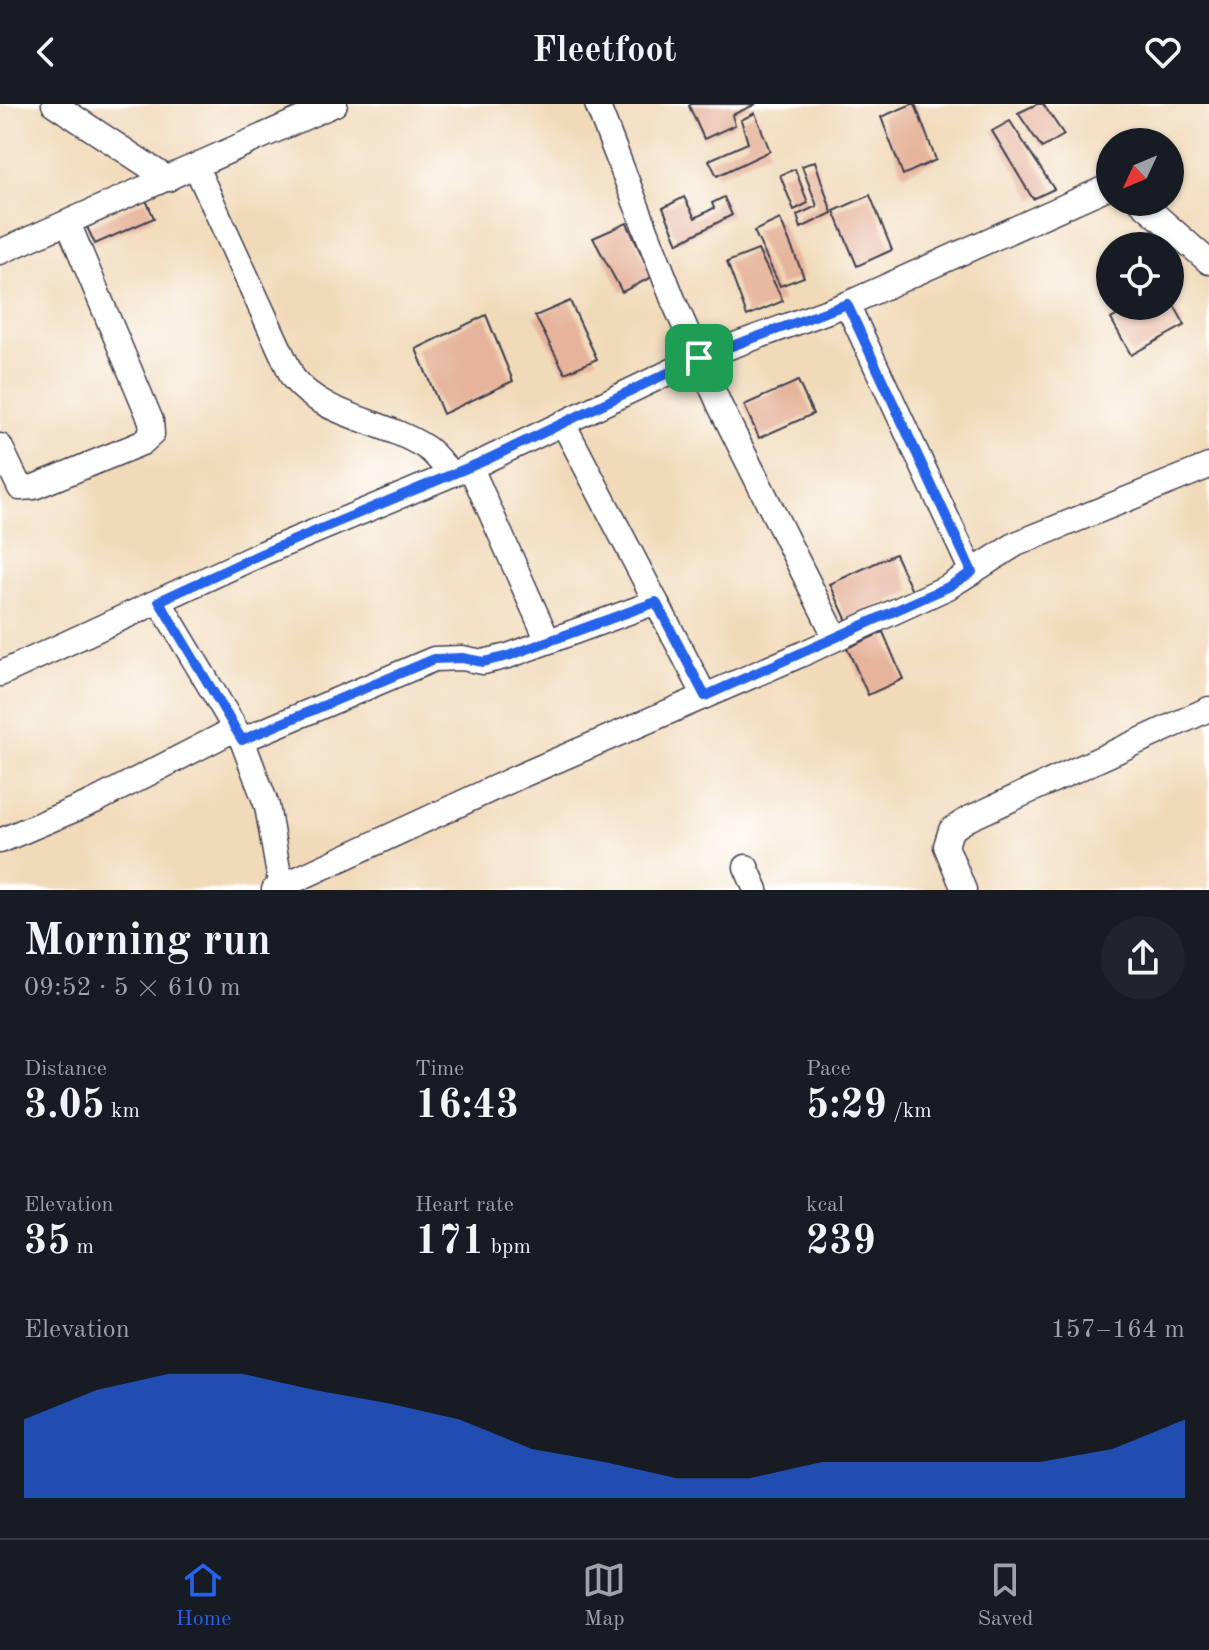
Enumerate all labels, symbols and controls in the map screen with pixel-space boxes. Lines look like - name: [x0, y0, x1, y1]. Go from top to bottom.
- icon: back: [24, 30, 68, 74]
- icon: heart: [1141, 30, 1185, 74]
- text: Fleetfoot: [532, 34, 677, 70]
- north arrow: [1096, 128, 1184, 216]
- map controls: [1096, 128, 1184, 320]
- button: locate: [1096, 232, 1184, 320]
- pin: [665, 324, 733, 392]
- icon: arrive: [677, 336, 721, 380]
- button: share: [1101, 916, 1185, 1000]
- text: Morning run: [24, 920, 271, 964]
- text: 09:52 · 5 × 610 m: [24, 975, 241, 1001]
- text: Distance: [24, 1058, 107, 1080]
- text: Time: [415, 1058, 464, 1080]
- text: Pace: [806, 1058, 851, 1080]
- text: 3.05: [24, 1087, 105, 1127]
- text: 16:43: [415, 1087, 519, 1127]
- text: 5:29: [806, 1087, 887, 1127]
- text: km: [105, 1100, 140, 1122]
- text: /km: [887, 1100, 932, 1122]
- text: Elevation: [24, 1194, 114, 1216]
- text: Heart rate: [415, 1194, 514, 1216]
- text: kcal: [806, 1194, 844, 1216]
- text: 35: [24, 1223, 70, 1263]
- text: 171: [415, 1223, 485, 1263]
- text: 239: [806, 1223, 876, 1263]
- text: m: [70, 1236, 94, 1258]
- text: bpm: [485, 1236, 531, 1258]
- text: Elevation: [24, 1317, 130, 1343]
- text: 157–164 m: [1050, 1317, 1185, 1343]
- tab: Home: [176, 1558, 231, 1633]
- tab: Map: [582, 1558, 626, 1633]
- tab: Saved: [977, 1558, 1033, 1633]

